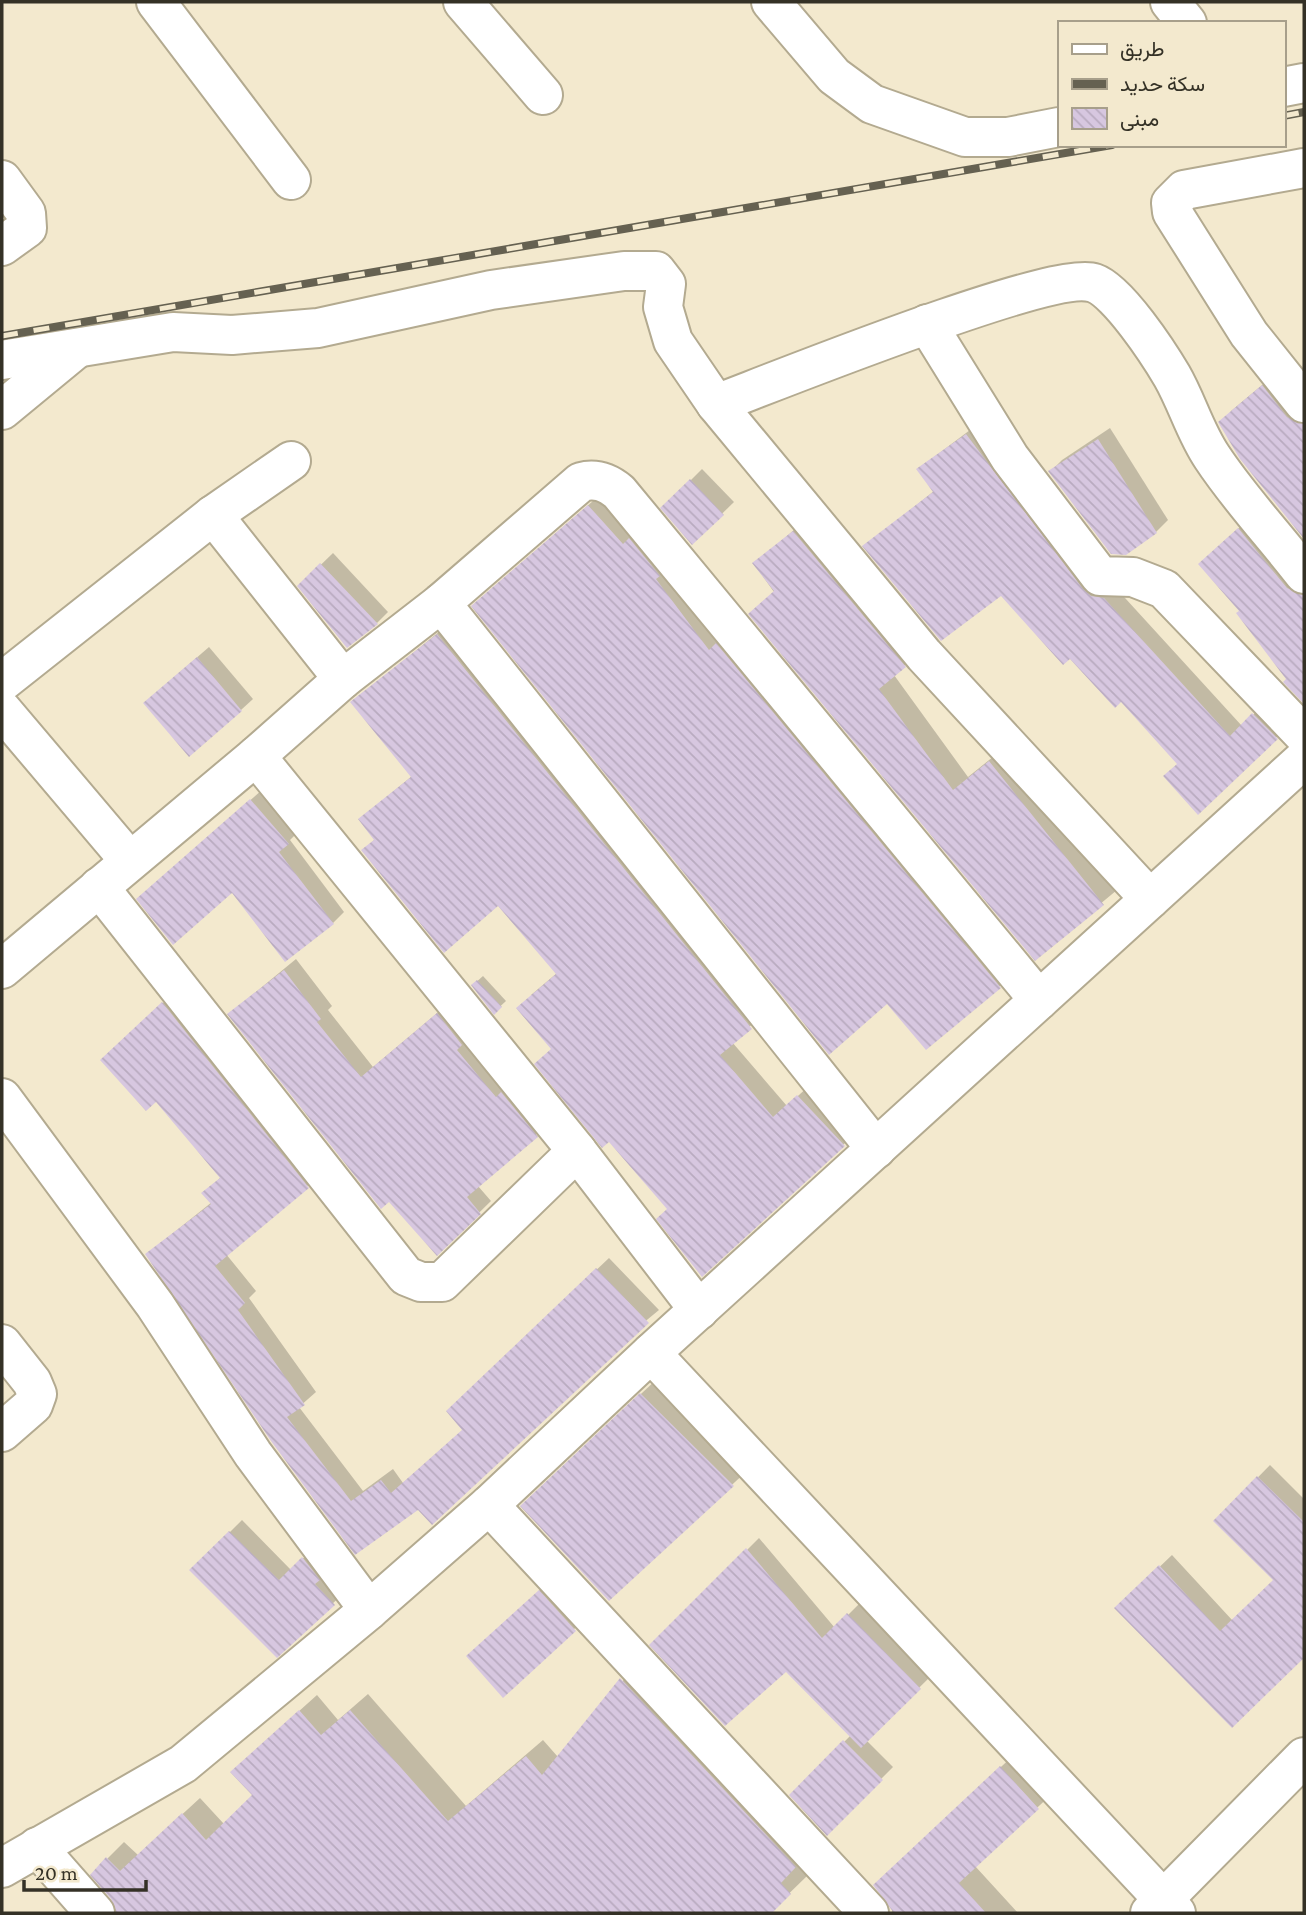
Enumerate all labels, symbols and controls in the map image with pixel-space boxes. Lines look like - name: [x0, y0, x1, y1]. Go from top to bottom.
- legend: [1058, 21, 1285, 147]
- text: طريق: [1120, 37, 1165, 62]
- text: سكة حديد: [1120, 72, 1205, 96]
- text: مبنى: [1120, 107, 1159, 131]
- scale bar: [24, 1848, 147, 1892]
- text: 20 m: [35, 1861, 78, 1885]

